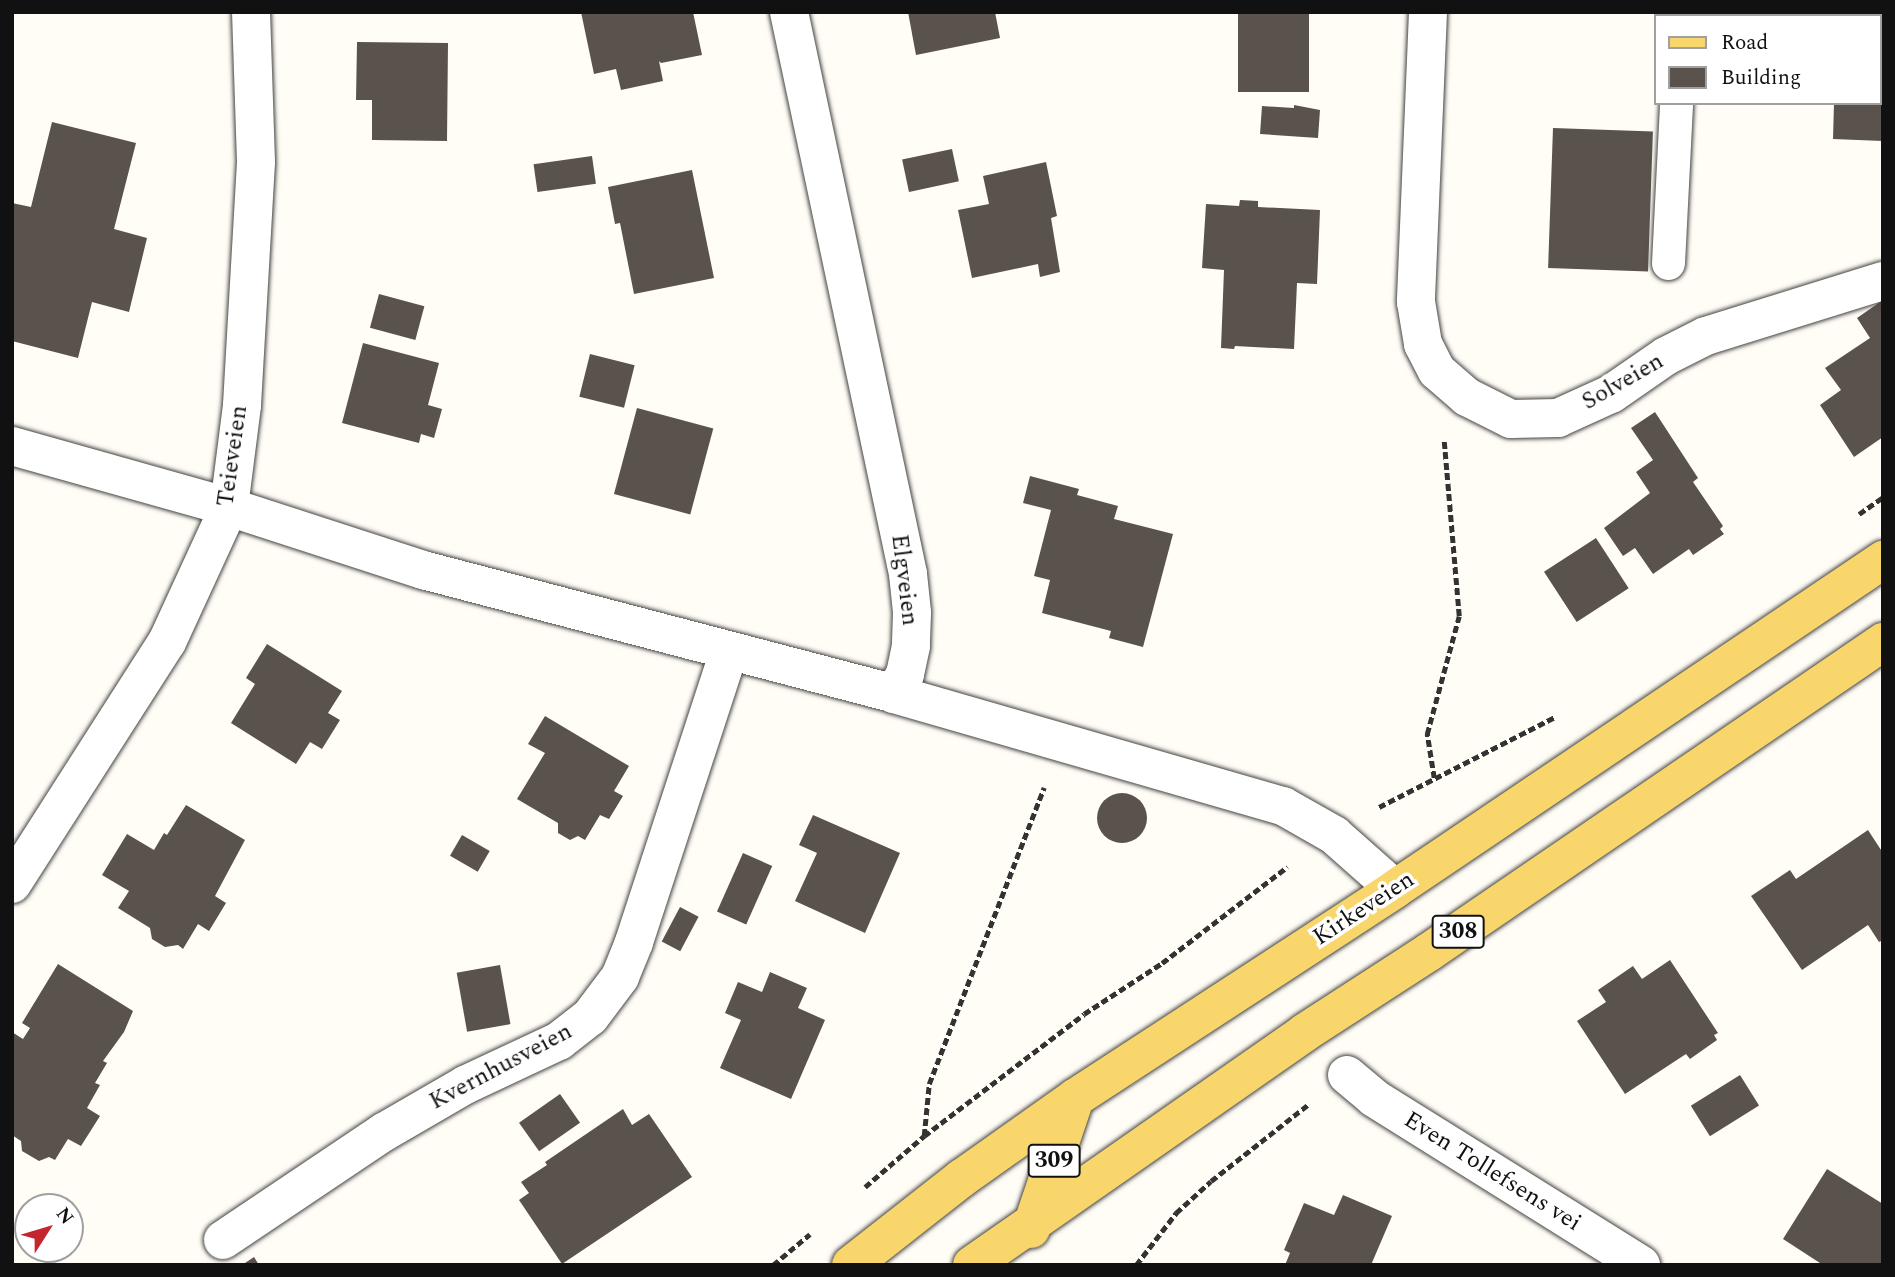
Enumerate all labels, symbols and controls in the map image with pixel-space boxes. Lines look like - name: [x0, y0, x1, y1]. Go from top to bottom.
- legend: [1654, 14, 1881, 105]
- text: Road: [1721, 27, 1768, 59]
- text: Building: [1721, 62, 1801, 94]
- street label: Solveien: [1577, 347, 1669, 417]
- street label: Teieveien: [212, 404, 254, 508]
- street label: Elgveien: [884, 533, 924, 627]
- street label: Kirkeveien: [1308, 866, 1420, 952]
- road number: 308: [1430, 912, 1486, 951]
- street label: Kvernhusveien: [425, 1017, 577, 1117]
- street label: Even Tollefsens vei: [1398, 1106, 1586, 1238]
- road number: 309: [1026, 1142, 1082, 1180]
- north arrow: [14, 1193, 84, 1263]
- text: N: [48, 1201, 81, 1231]

